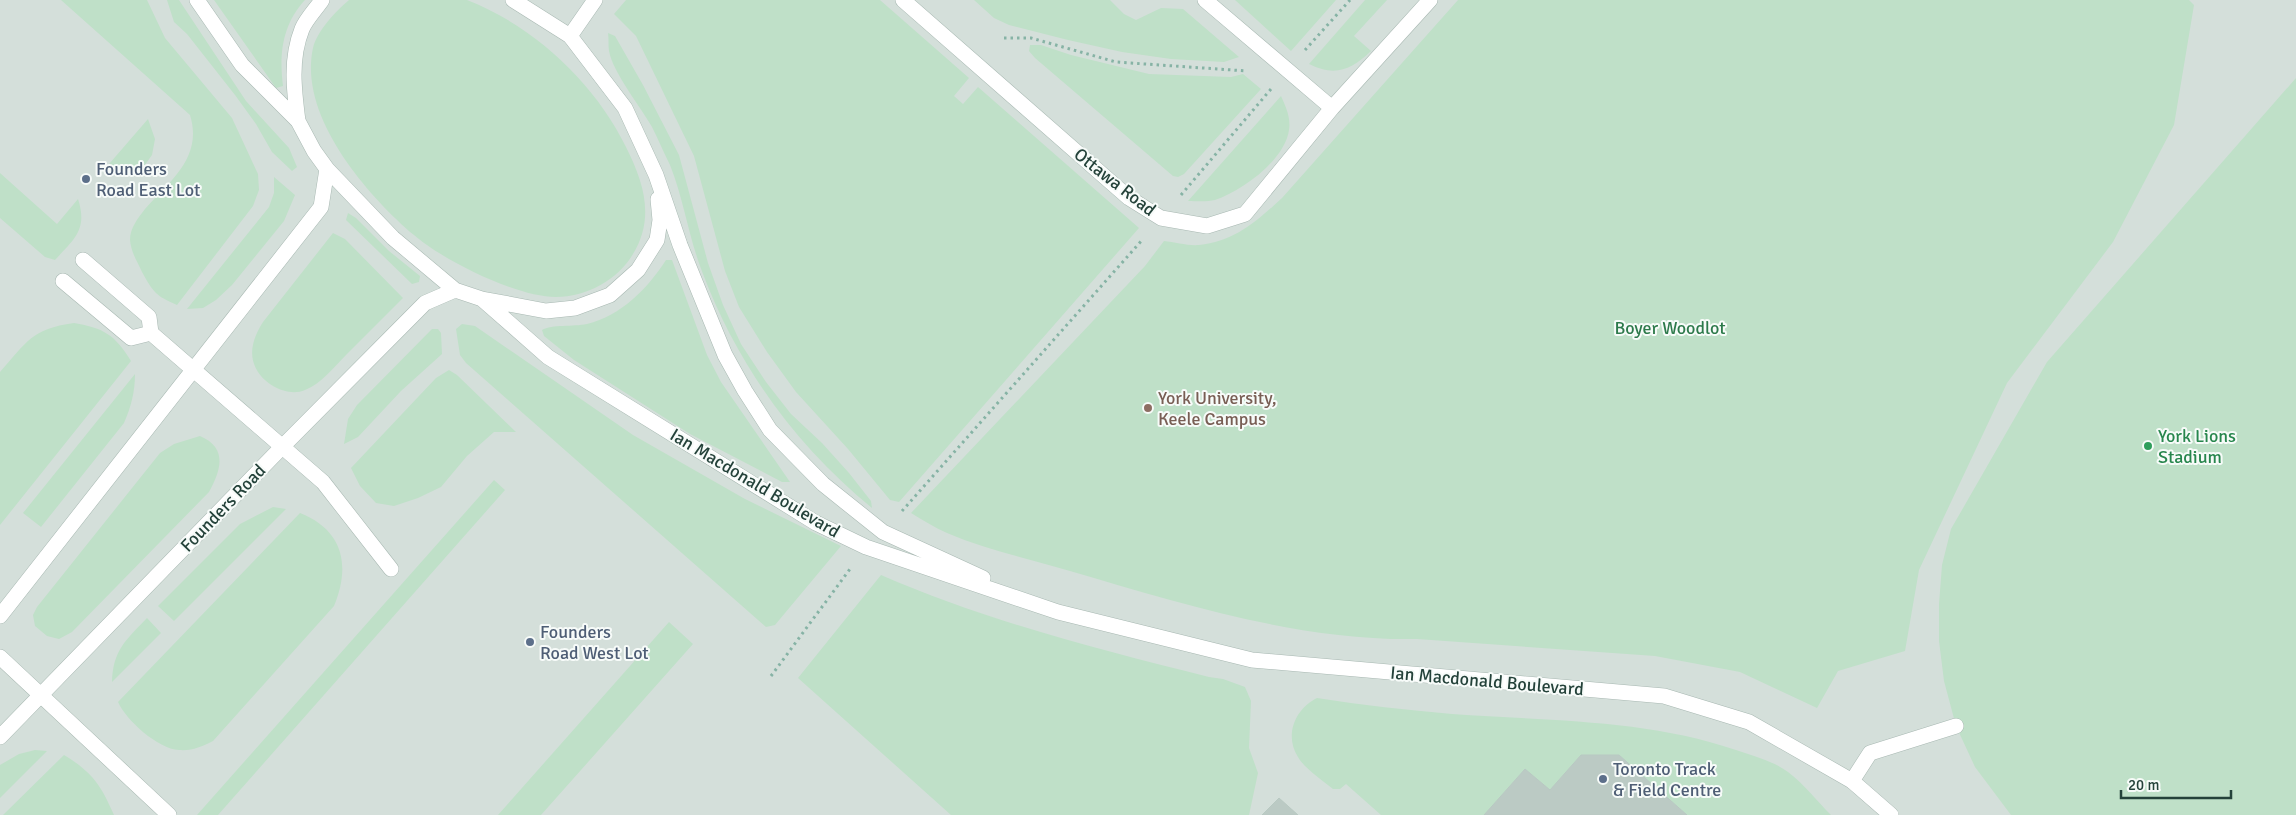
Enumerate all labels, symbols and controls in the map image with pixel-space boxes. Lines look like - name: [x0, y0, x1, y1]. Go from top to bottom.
- street label: Ottawa Road: [1070, 143, 1160, 221]
- place label: Founders Road East Lot: [96, 158, 200, 201]
- marker: Founders Road East Lot: [80, 173, 92, 185]
- park label: Boyer Woodlot: [1614, 317, 1726, 339]
- place label: York University, Keele Campus: [1158, 387, 1276, 430]
- marker: York University, Keele Campus: [1142, 402, 1154, 414]
- street label: Ian Macdonald Boulevard: [666, 424, 844, 542]
- place label: York Lions Stadium: [2158, 425, 2236, 468]
- marker: York Lions Stadium: [2142, 440, 2154, 452]
- street label: Founders Road: [176, 460, 270, 556]
- place label: Founders Road West Lot: [540, 621, 649, 664]
- marker: Founders Road West Lot: [524, 636, 536, 648]
- street label: Ian Macdonald Boulevard: [1389, 662, 1585, 700]
- place label: Toronto Track & Field Centre: [1613, 758, 1721, 801]
- scale bar: [2121, 768, 2231, 800]
- marker: Toronto Track & Field Centre: [1597, 773, 1609, 785]
- text: 20 m: [2128, 776, 2159, 794]

